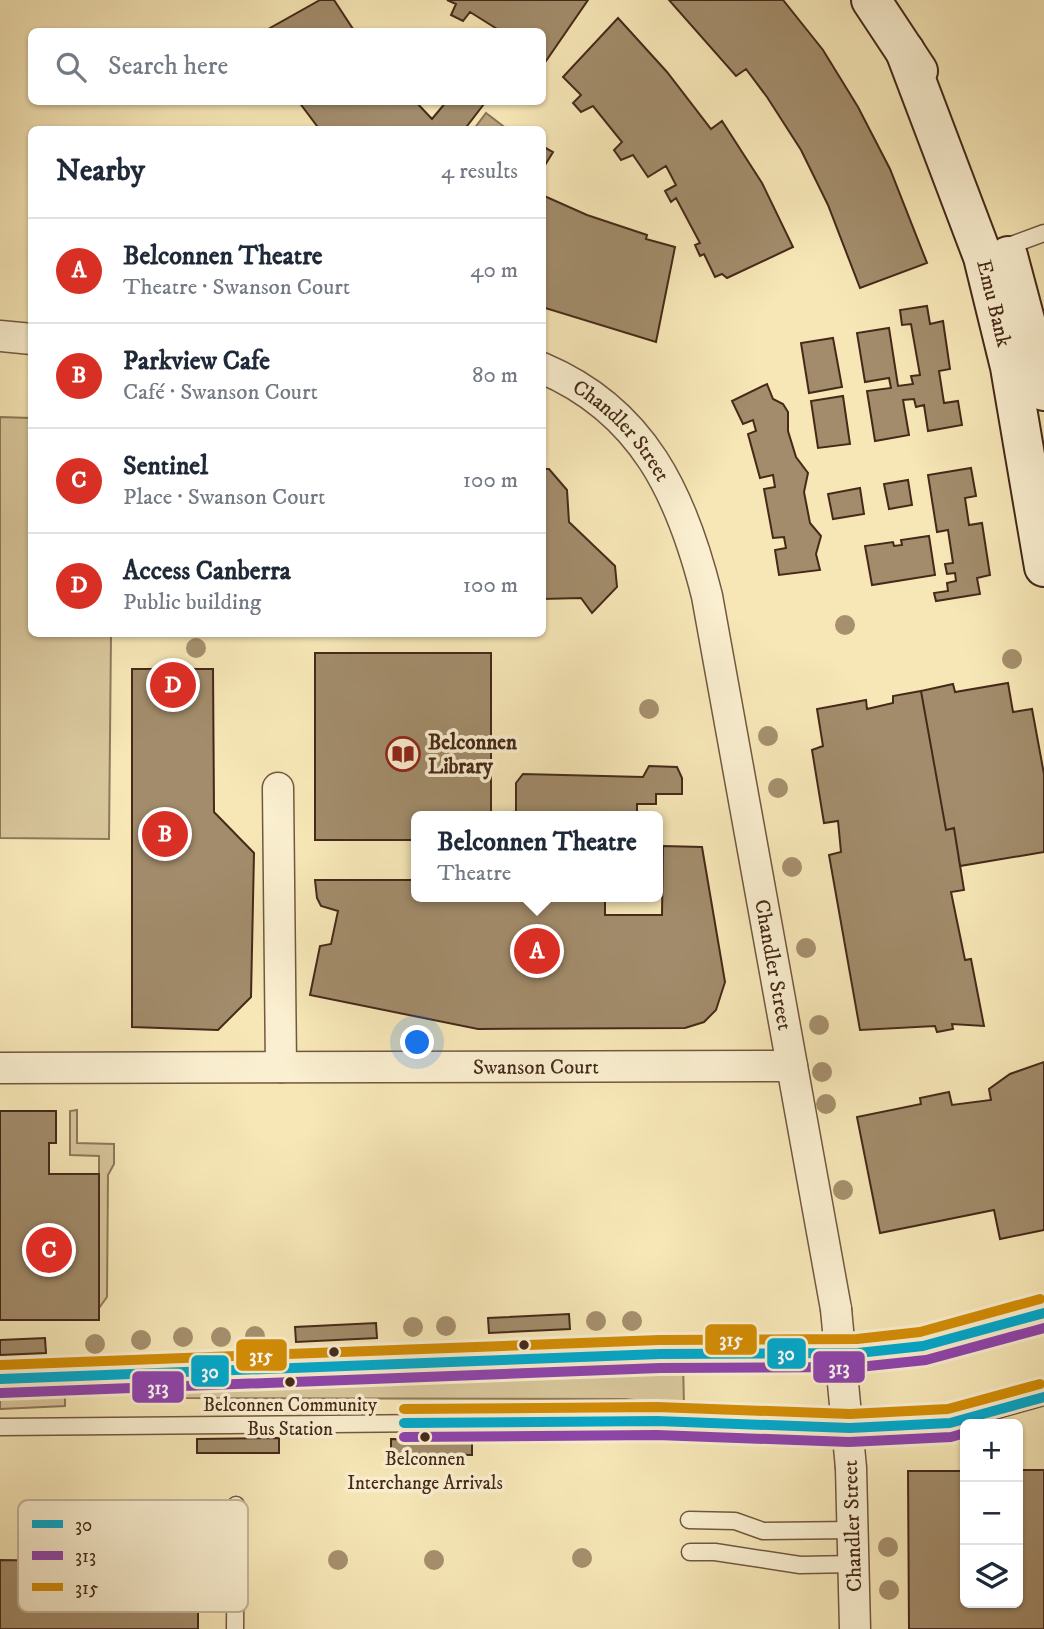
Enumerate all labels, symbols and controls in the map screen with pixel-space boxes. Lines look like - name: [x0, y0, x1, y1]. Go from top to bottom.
- search box: [28, 28, 546, 105]
- icon: search: [52, 48, 90, 86]
- text: Search here: [108, 50, 228, 83]
- text: Nearby: [56, 153, 145, 190]
- text: 4 results: [441, 157, 518, 186]
- text: Belconnen Theatre: [123, 240, 323, 273]
- text: A: [72, 256, 86, 285]
- text: 40 m: [470, 256, 518, 285]
- street label: Emu Bank: [970, 257, 1017, 350]
- text: Theatre · Swanson Court: [123, 273, 350, 302]
- text: Parkview Cafe: [123, 345, 270, 378]
- text: B: [72, 361, 86, 390]
- text: 80 m: [472, 361, 518, 390]
- street label: Chandler Street: [567, 374, 675, 487]
- text: Café · Swanson Court: [123, 378, 318, 407]
- text: Sentinel: [123, 450, 208, 483]
- text: C: [71, 466, 87, 495]
- text: 100 m: [463, 466, 518, 495]
- text: Place · Swanson Court: [123, 483, 325, 512]
- text: Access Canberra: [123, 555, 291, 588]
- text: D: [70, 571, 88, 600]
- text: 100 m: [463, 571, 518, 600]
- text: Public building: [123, 588, 261, 617]
- pin: D: [150, 659, 196, 711]
- place label: Belconnen Library: [428, 730, 518, 780]
- library icon: Belconnen Library: [384, 735, 422, 773]
- pin: B: [142, 808, 188, 860]
- popup: [411, 811, 663, 902]
- text: Belconnen Theatre: [437, 826, 637, 859]
- text: Theatre: [437, 859, 511, 888]
- street label: Chandler Street: [748, 897, 797, 1033]
- pin: A: [514, 925, 560, 977]
- your location: [400, 1025, 434, 1059]
- street label: Swanson Court: [473, 1054, 599, 1081]
- pin: C: [26, 1224, 72, 1276]
- line badge: 315: [704, 1323, 758, 1356]
- text: 315: [719, 1329, 743, 1352]
- line badge: 30: [766, 1337, 807, 1370]
- line badge: 315: [235, 1338, 288, 1372]
- unlabelled marker: [517, 1338, 531, 1352]
- text: 30: [777, 1343, 795, 1366]
- text: 315: [249, 1345, 273, 1368]
- unlabelled marker: [327, 1345, 341, 1359]
- line badge: 313: [812, 1350, 866, 1384]
- line badge: 30: [190, 1354, 230, 1388]
- text: 313: [828, 1357, 850, 1380]
- text: 30: [201, 1361, 219, 1384]
- line badge: 313: [131, 1370, 185, 1404]
- marker: Belconnen Community Bus Station: [283, 1375, 297, 1389]
- text: 313: [147, 1377, 169, 1400]
- place label: Belconnen Community Bus Station: [203, 1394, 378, 1441]
- map controls: [960, 1419, 1023, 1608]
- button: +: [960, 1419, 1023, 1482]
- marker: Belconnen Interchange Arrivals: [418, 1430, 432, 1444]
- place label: Belconnen Interchange Arrivals: [347, 1448, 503, 1495]
- street label: Chandler Street: [838, 1459, 868, 1592]
- button: −: [960, 1482, 1023, 1545]
- legend: [18, 1500, 248, 1612]
- text: 30: [75, 1514, 92, 1537]
- text: 313: [75, 1545, 96, 1568]
- button: layers: [960, 1545, 1023, 1608]
- text: 315: [75, 1577, 99, 1600]

